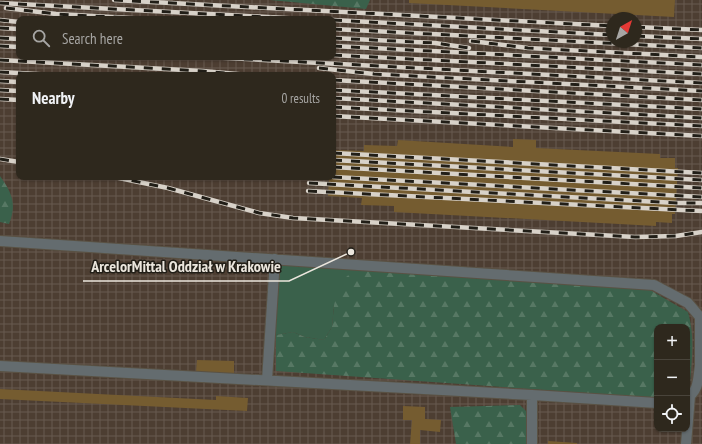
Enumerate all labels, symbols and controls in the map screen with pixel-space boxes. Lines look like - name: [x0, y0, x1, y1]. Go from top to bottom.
- north arrow: [606, 12, 642, 48]
- search box: [16, 16, 336, 60]
- icon: search: [30, 27, 52, 49]
- text: Search here: [62, 29, 123, 48]
- text: Nearby: [32, 87, 75, 109]
- text: 0 results: [281, 90, 320, 107]
- callout: ArcelorMittal Oddział w Krakowie: [83, 253, 289, 281]
- text: ArcelorMittal Oddział w Krakowie: [90, 256, 281, 276]
- map controls: [654, 324, 690, 432]
- button: +: [654, 324, 690, 360]
- button: −: [654, 360, 690, 396]
- button: locate: [654, 396, 690, 432]

